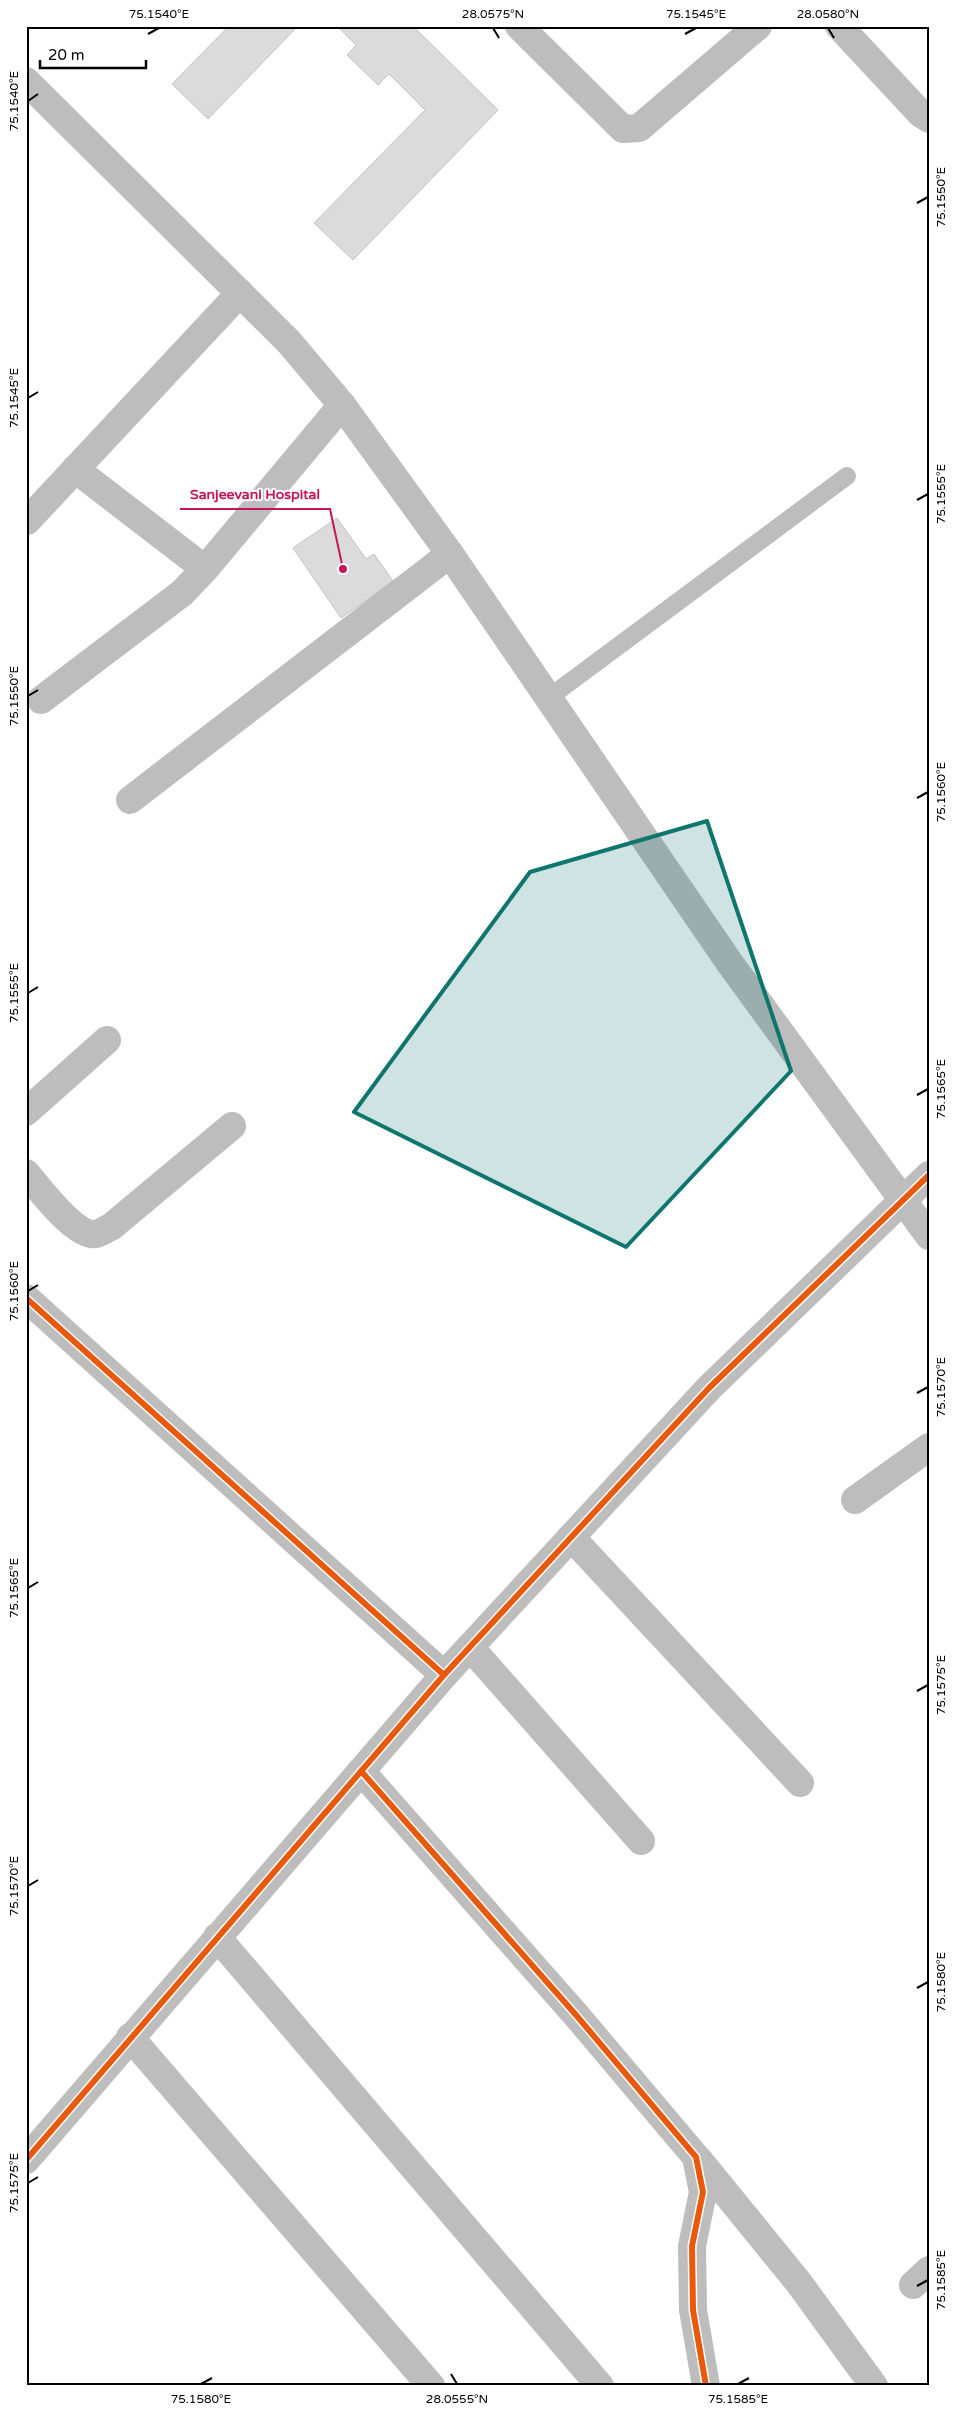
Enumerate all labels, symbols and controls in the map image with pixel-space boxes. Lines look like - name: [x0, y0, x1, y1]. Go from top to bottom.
- text: 75.1540°E: [129, 7, 190, 21]
- text: 28.0575°N: [462, 7, 524, 21]
- text: 75.1545°E: [666, 7, 726, 21]
- text: 28.0580°N: [797, 7, 859, 21]
- scale bar: [40, 38, 146, 70]
- text: 20 m: [48, 46, 85, 64]
- text: 75.1540°E: [7, 70, 21, 131]
- text: 75.1550°E: [934, 166, 948, 227]
- text: 75.1545°E: [7, 368, 21, 428]
- text: 75.1555°E: [934, 464, 948, 524]
- callout: Sanjeevani Hospital: [180, 480, 330, 509]
- text: Sanjeevani Hospital: [190, 486, 320, 503]
- text: 75.1550°E: [7, 665, 21, 726]
- text: 75.1560°E: [934, 761, 948, 822]
- text: 75.1555°E: [7, 963, 21, 1023]
- text: 75.1565°E: [934, 1059, 948, 1119]
- text: 75.1560°E: [7, 1260, 21, 1321]
- text: 75.1570°E: [934, 1356, 948, 1417]
- text: 75.1565°E: [7, 1558, 21, 1618]
- text: 75.1575°E: [934, 1655, 948, 1715]
- text: 75.1570°E: [7, 1855, 21, 1916]
- text: 75.1580°E: [934, 1951, 948, 2012]
- text: 75.1575°E: [7, 2153, 21, 2213]
- text: 75.1585°E: [934, 2250, 948, 2310]
- text: 75.1580°E: [171, 2392, 232, 2406]
- text: 28.0555°N: [426, 2392, 488, 2406]
- text: 75.1585°E: [708, 2392, 768, 2406]

